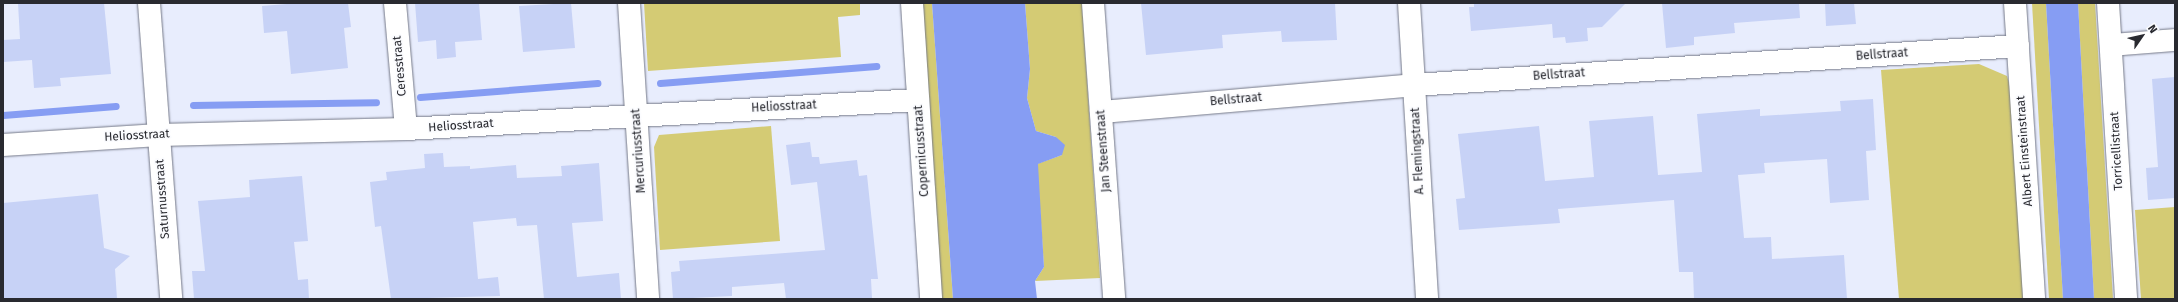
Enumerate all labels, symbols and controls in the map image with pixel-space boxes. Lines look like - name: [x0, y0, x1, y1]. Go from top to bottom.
- north arrow: [2122, 16, 2162, 56]
- text: N: [2145, 22, 2160, 36]
- street label: Ceresstraat: [390, 35, 410, 97]
- street label: Bellstraat: [1855, 46, 1909, 64]
- street label: Bellstraat: [1532, 66, 1586, 84]
- street label: Bellstraat: [1209, 91, 1263, 109]
- street label: Albert Einsteinstraat: [2014, 95, 2036, 207]
- street label: Heliosstraat: [751, 98, 817, 116]
- street label: Copernicusstraat: [912, 105, 932, 197]
- street label: A. Flemingstraat: [1409, 107, 1427, 195]
- street label: Mercuriusstraat: [629, 108, 649, 194]
- street label: Jan Steenstraat: [1094, 109, 1114, 193]
- street label: Torricellistraat: [2108, 111, 2126, 191]
- street label: Heliosstraat: [428, 117, 494, 135]
- street label: Heliosstraat: [104, 127, 170, 145]
- street label: Saturnusstraat: [153, 159, 173, 239]

